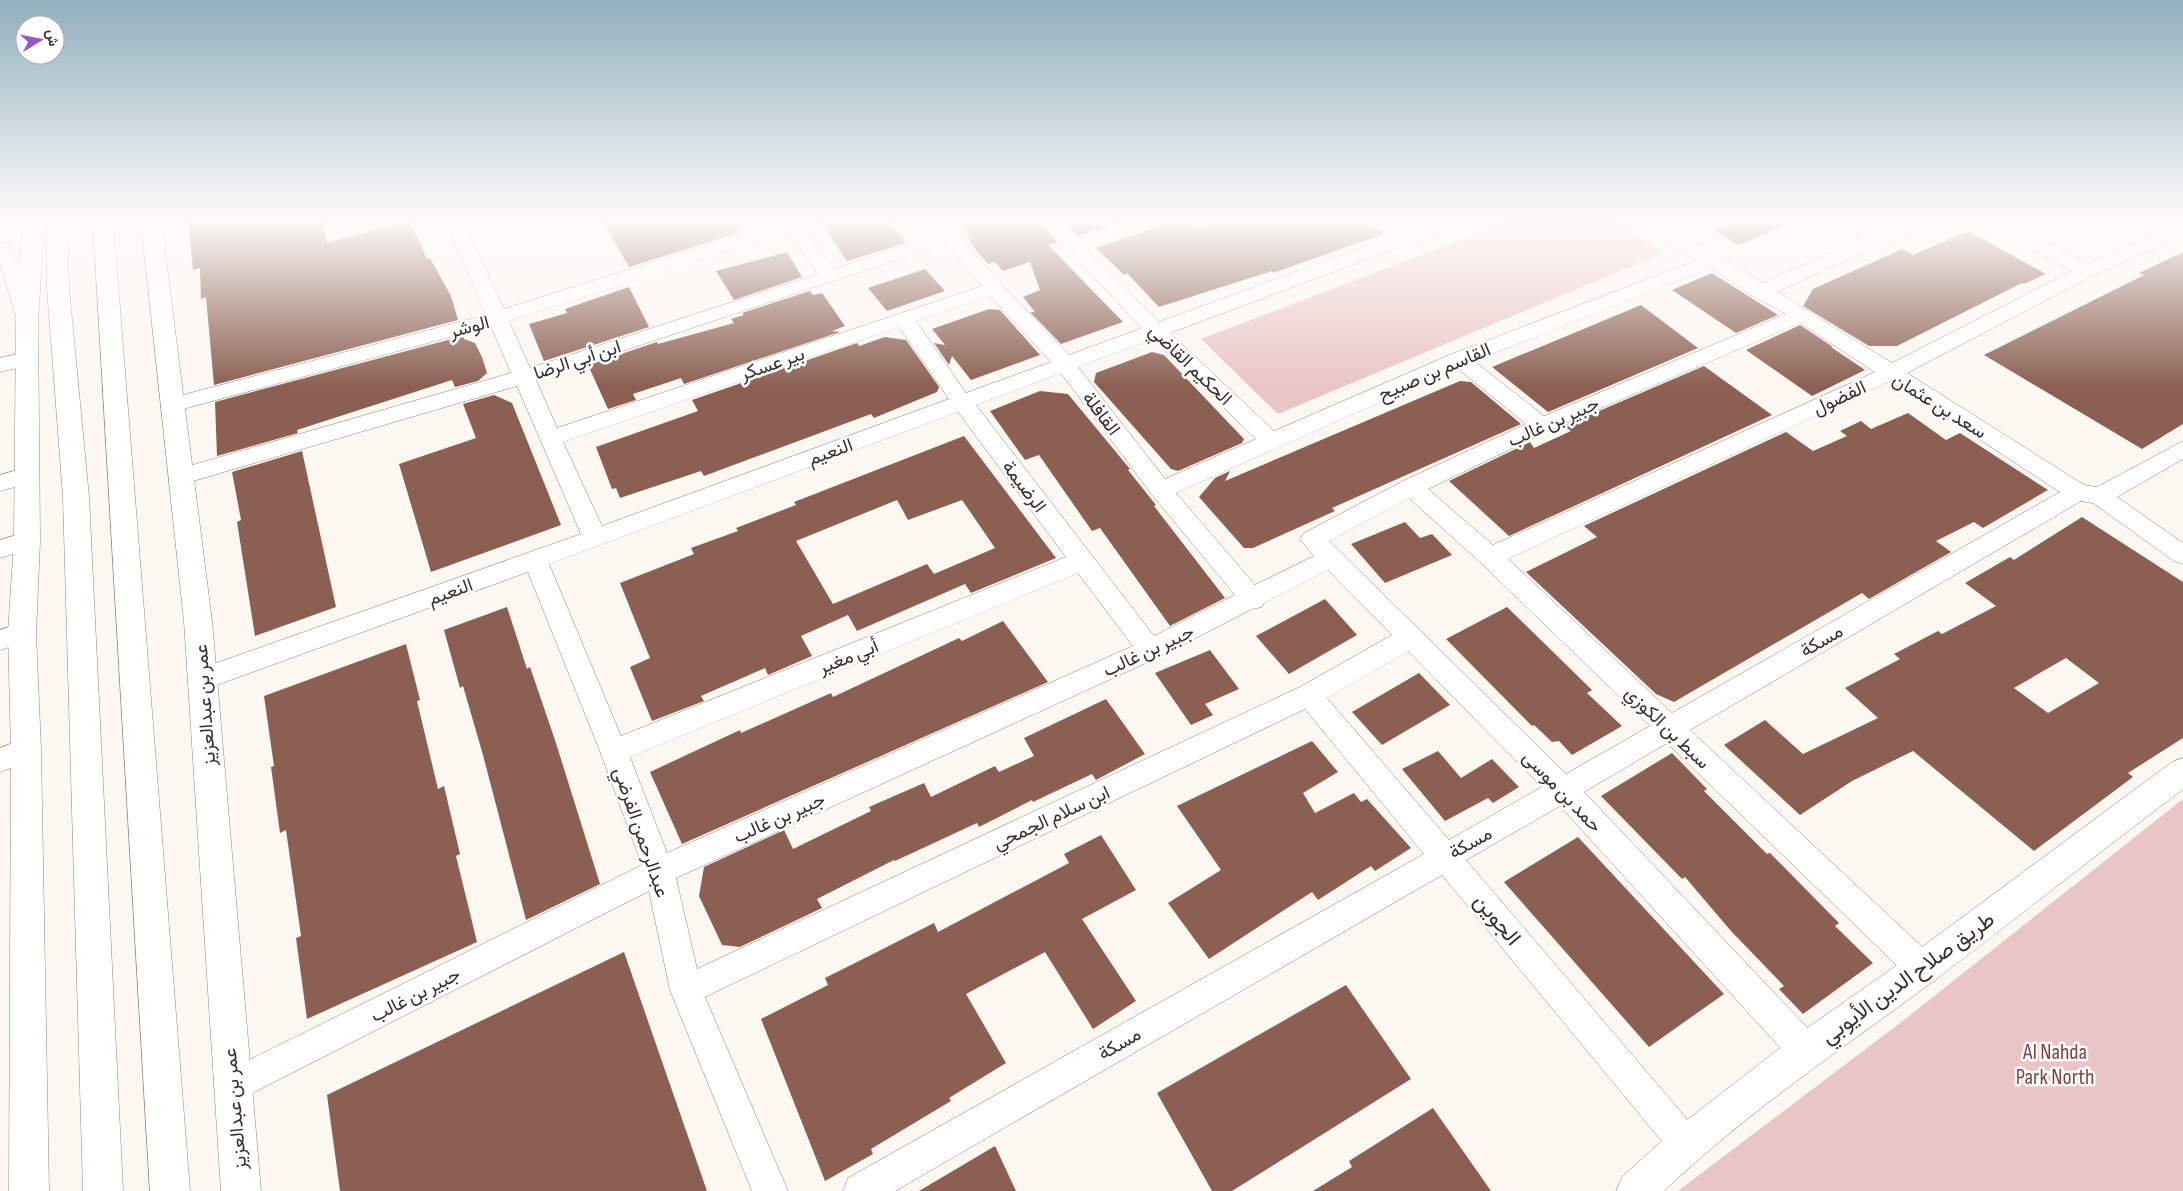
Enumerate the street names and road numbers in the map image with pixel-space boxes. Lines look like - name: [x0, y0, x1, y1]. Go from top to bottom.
- street label: الوشر: [446, 311, 492, 344]
- street label: الحكيم القاضي: [1141, 320, 1236, 413]
- street label: ابن أبي الرضا: [531, 336, 625, 388]
- street label: القاسم بن صبيح: [1375, 338, 1495, 407]
- street label: بير عسكر: [736, 343, 808, 386]
- street label: سعد بن عثمان: [1888, 368, 1991, 444]
- street label: الفضول: [1809, 376, 1870, 421]
- street label: القافلة: [1077, 387, 1125, 440]
- street label: جبير بن غالب: [1504, 392, 1603, 453]
- street label: النعيم: [805, 434, 856, 471]
- street label: الرضيمة: [997, 456, 1051, 517]
- street label: النعيم: [425, 574, 476, 611]
- street label: جبير بن غالب: [1100, 620, 1198, 682]
- street label: مسكة: [1796, 620, 1847, 663]
- street label: أبي مغير: [814, 635, 883, 683]
- street label: عمر بن عبدالعزيز: [190, 643, 221, 768]
- street label: سبط بن الكوزي: [1618, 682, 1714, 777]
- street label: حمد بن موسى: [1517, 746, 1607, 838]
- street label: عبدالرحمن الفرضي: [605, 764, 674, 902]
- street label: ابن سلام الجمحي: [989, 781, 1115, 858]
- street label: جبير بن غالب: [730, 788, 829, 849]
- street label: مسكة: [1445, 822, 1496, 864]
- street label: الجوين: [1467, 888, 1526, 952]
- street label: طريق صلاح الدين الأيوبي: [1816, 906, 2002, 1054]
- street label: جبير بن غالب: [367, 963, 464, 1028]
- street label: مسكة: [1094, 1023, 1145, 1066]
- street label: عمر بن عبدالعزيز: [219, 1047, 252, 1172]

